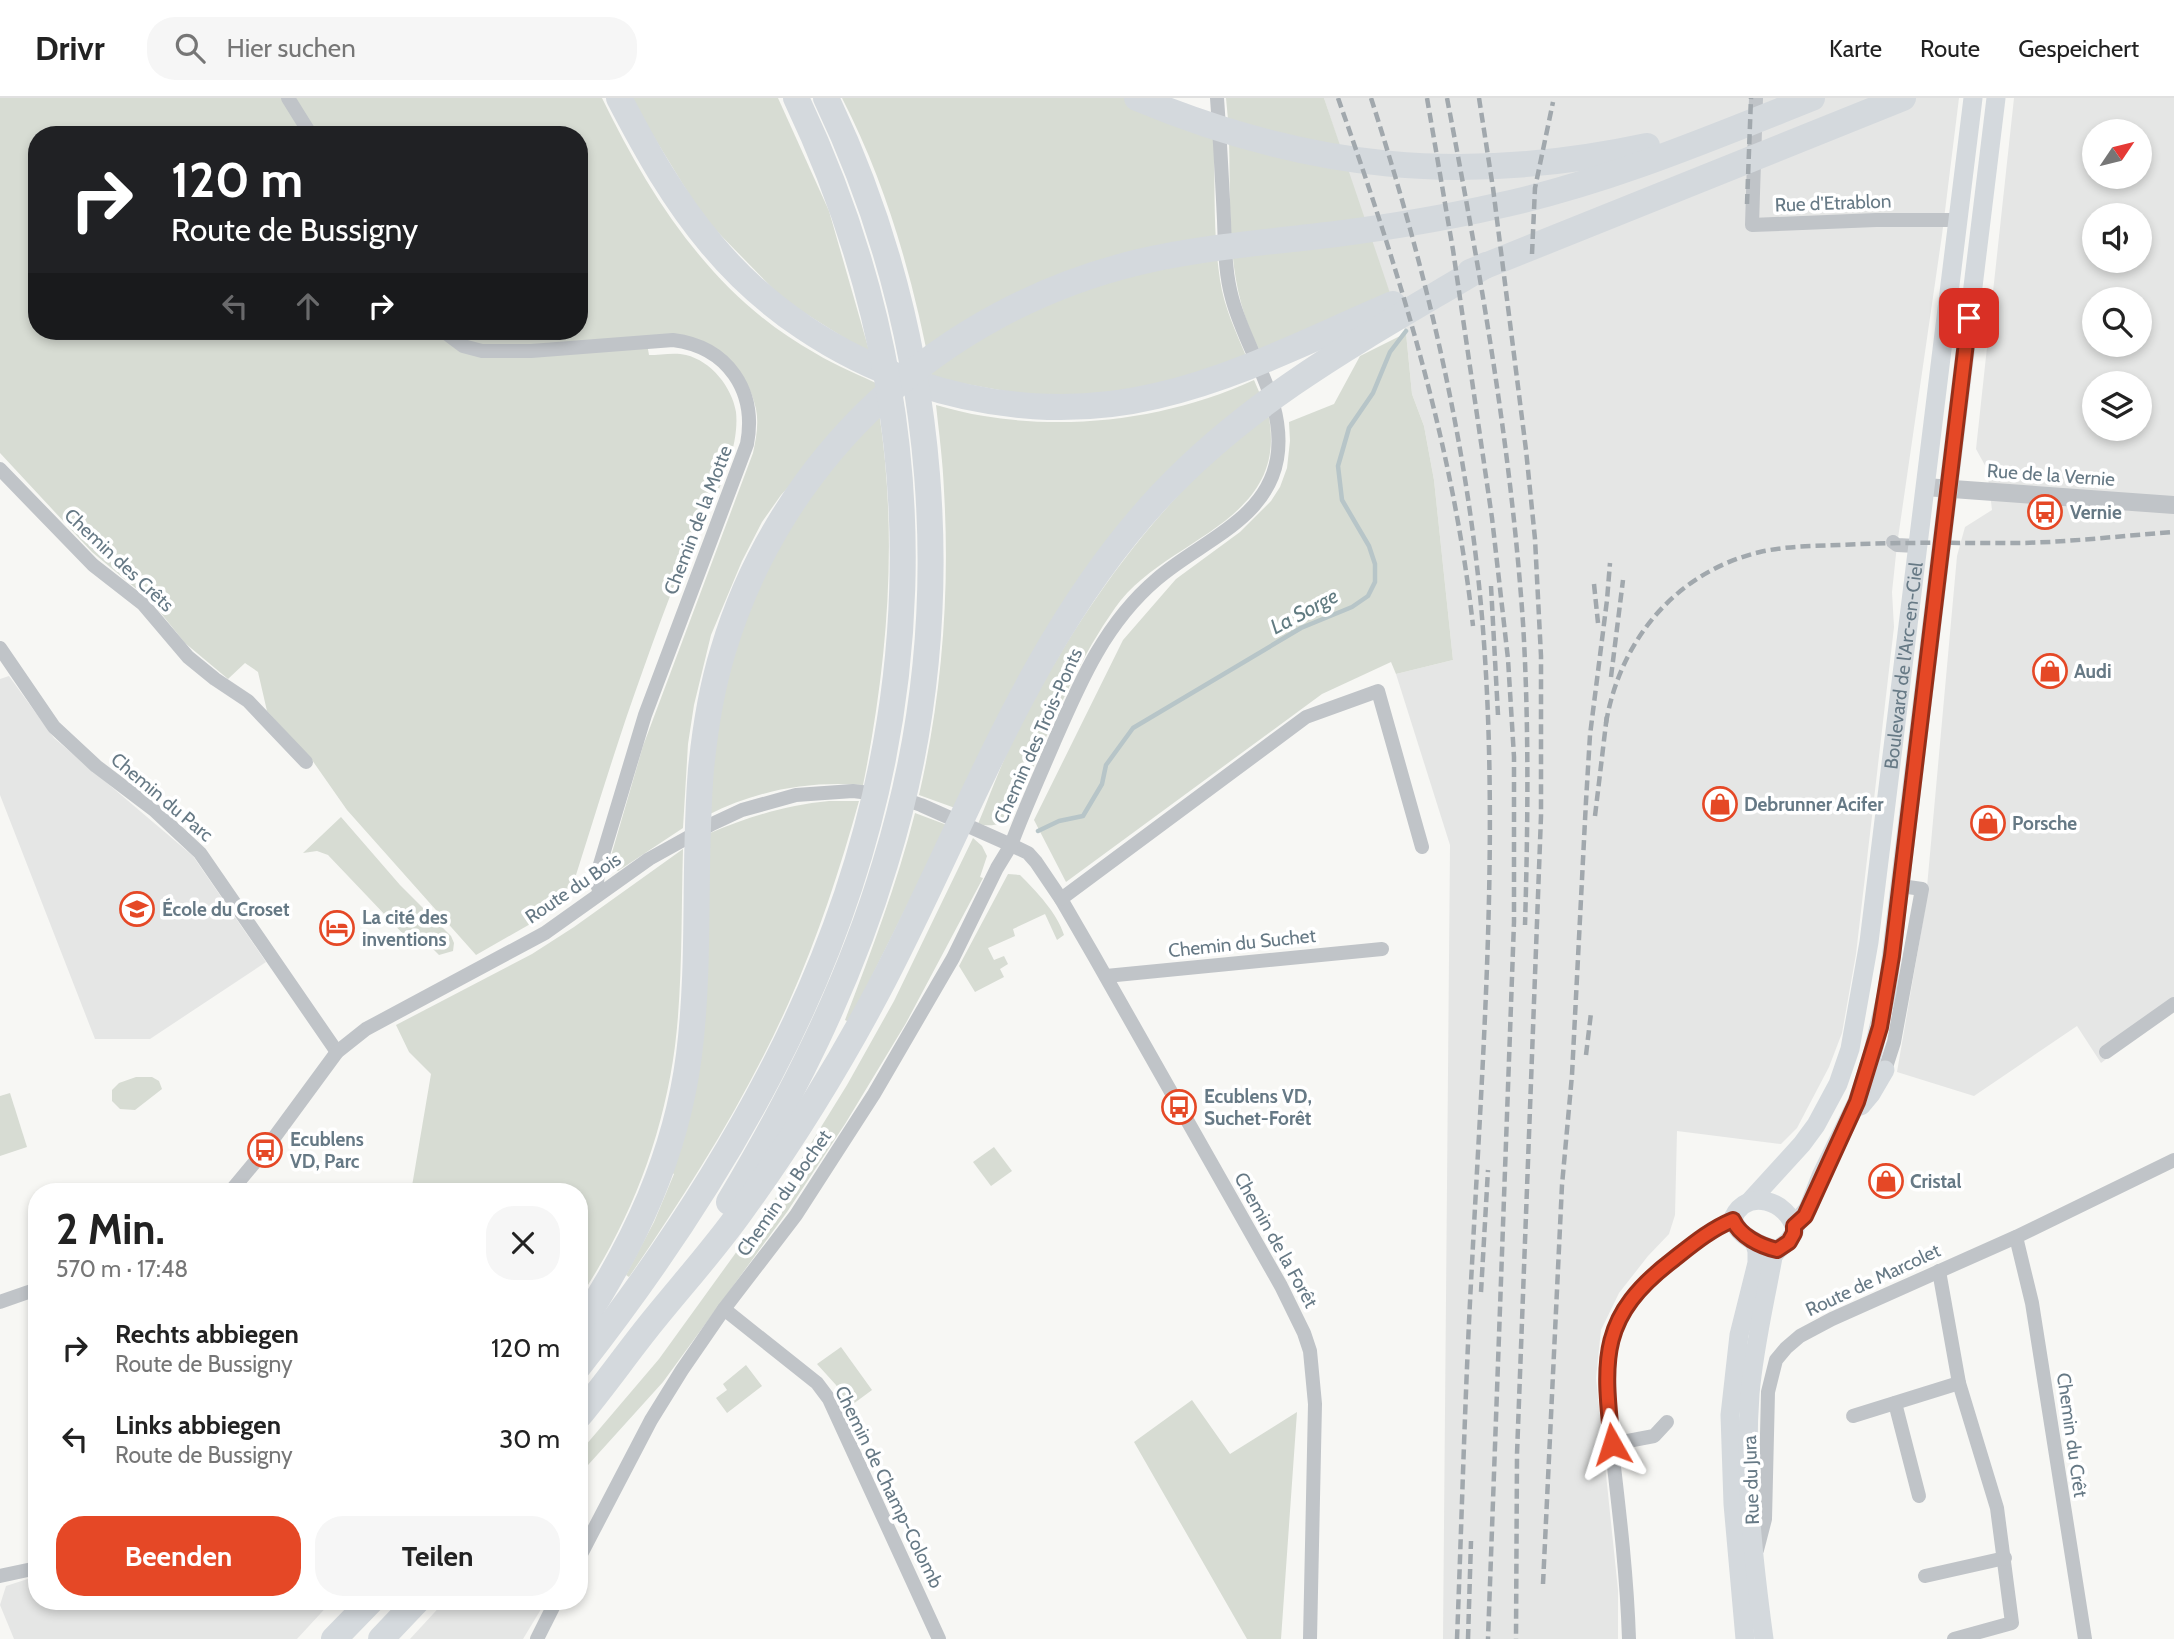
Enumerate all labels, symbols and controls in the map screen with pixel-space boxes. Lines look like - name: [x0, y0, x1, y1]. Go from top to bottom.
- search box: [147, 17, 637, 80]
- text: Drivr: [35, 28, 105, 68]
- icon: search: [171, 29, 209, 67]
- text: Hier suchen: [227, 32, 356, 64]
- text: Karte: [1829, 34, 1882, 63]
- text: Route: [1920, 34, 1980, 63]
- text: Gespeichert: [2018, 34, 2139, 63]
- north arrow: [2082, 119, 2152, 189]
- map controls: [2082, 119, 2152, 441]
- text: 120 m: [171, 150, 303, 209]
- icon: right: [56, 154, 147, 245]
- street label: Rue d'Etrablon: [1774, 189, 1892, 217]
- button: sound: [2082, 203, 2152, 273]
- text: Route de Bussigny: [171, 210, 418, 249]
- icon: left: [216, 287, 254, 325]
- icon: ahead: [289, 287, 327, 325]
- icon: right: [362, 287, 400, 325]
- button: search: [2082, 287, 2152, 357]
- pin: [1939, 288, 1999, 348]
- icon: arrive: [1950, 299, 1988, 337]
- button: layers: [2082, 371, 2152, 441]
- street label: Chemin de la Motte: [659, 442, 737, 598]
- street label: Rue de la Vernie: [1986, 459, 2116, 491]
- bus stop icon: Vernie: [2026, 493, 2064, 531]
- place label: Vernie: [2070, 501, 2122, 524]
- street label: Chemin des Crêts: [60, 503, 179, 617]
- street label: Boulevard de l'Arc-en-Ciel: [1879, 560, 1927, 771]
- water label: La Sorge: [1266, 583, 1342, 639]
- street label: Chemin des Trois-Ponts: [989, 644, 1087, 828]
- shop icon: Audi: [2031, 652, 2069, 690]
- place label: Audi: [2074, 660, 2111, 683]
- street label: Chemin du Parc: [106, 748, 218, 847]
- shop icon: Debrunner Acifer: [1701, 785, 1739, 823]
- place label: Debrunner Acifer: [1744, 793, 1884, 816]
- shop icon: Porsche: [1969, 804, 2007, 842]
- place label: Porsche: [2012, 812, 2077, 835]
- street label: Route du Bois: [521, 848, 625, 928]
- school or university icon: École du Croset: [118, 890, 156, 928]
- place label: École du Croset: [162, 897, 290, 921]
- place label: La cité des inventions: [362, 906, 448, 951]
- hotel icon: La cité des inventions: [318, 909, 356, 947]
- street label: Chemin du Suchet: [1167, 924, 1317, 962]
- place label: Ecublens VD, Suchet-Forêt: [1204, 1085, 1312, 1130]
- bus stop icon: Ecublens VD, Suchet-Forêt: [1160, 1088, 1198, 1126]
- street label: Chemin du Bochet: [732, 1125, 836, 1261]
- place label: Ecublens VD, Parc: [290, 1128, 364, 1173]
- bus stop icon: Ecublens VD, Parc: [246, 1131, 284, 1169]
- shop icon: Cristal: [1867, 1162, 1905, 1200]
- street label: Chemin de la Forêt: [1229, 1168, 1323, 1312]
- place label: Cristal: [1910, 1170, 1961, 1193]
- text: 2 Min.: [56, 1203, 165, 1255]
- button: close: [486, 1206, 560, 1280]
- street label: Route de Marcolet: [1802, 1238, 1945, 1321]
- text: 570 m · 17:48: [56, 1255, 188, 1283]
- text: Rechts abbiegen: [115, 1318, 299, 1350]
- icon: right: [56, 1329, 94, 1367]
- text: 120 m: [491, 1332, 560, 1364]
- text: Route de Bussigny: [115, 1350, 293, 1378]
- street label: Chemin du Crêt: [2052, 1371, 2092, 1499]
- street label: Chemin de Champ-Colomb: [830, 1382, 948, 1592]
- position arrow: [1575, 1407, 1649, 1481]
- text: Links abbiegen: [115, 1409, 281, 1441]
- icon: left: [56, 1420, 94, 1458]
- text: 30 m: [499, 1423, 560, 1455]
- street label: Rue du Jura: [1738, 1435, 1764, 1525]
- text: Route de Bussigny: [115, 1441, 293, 1469]
- button: Beenden: [56, 1516, 301, 1596]
- button: Teilen: [315, 1516, 560, 1596]

